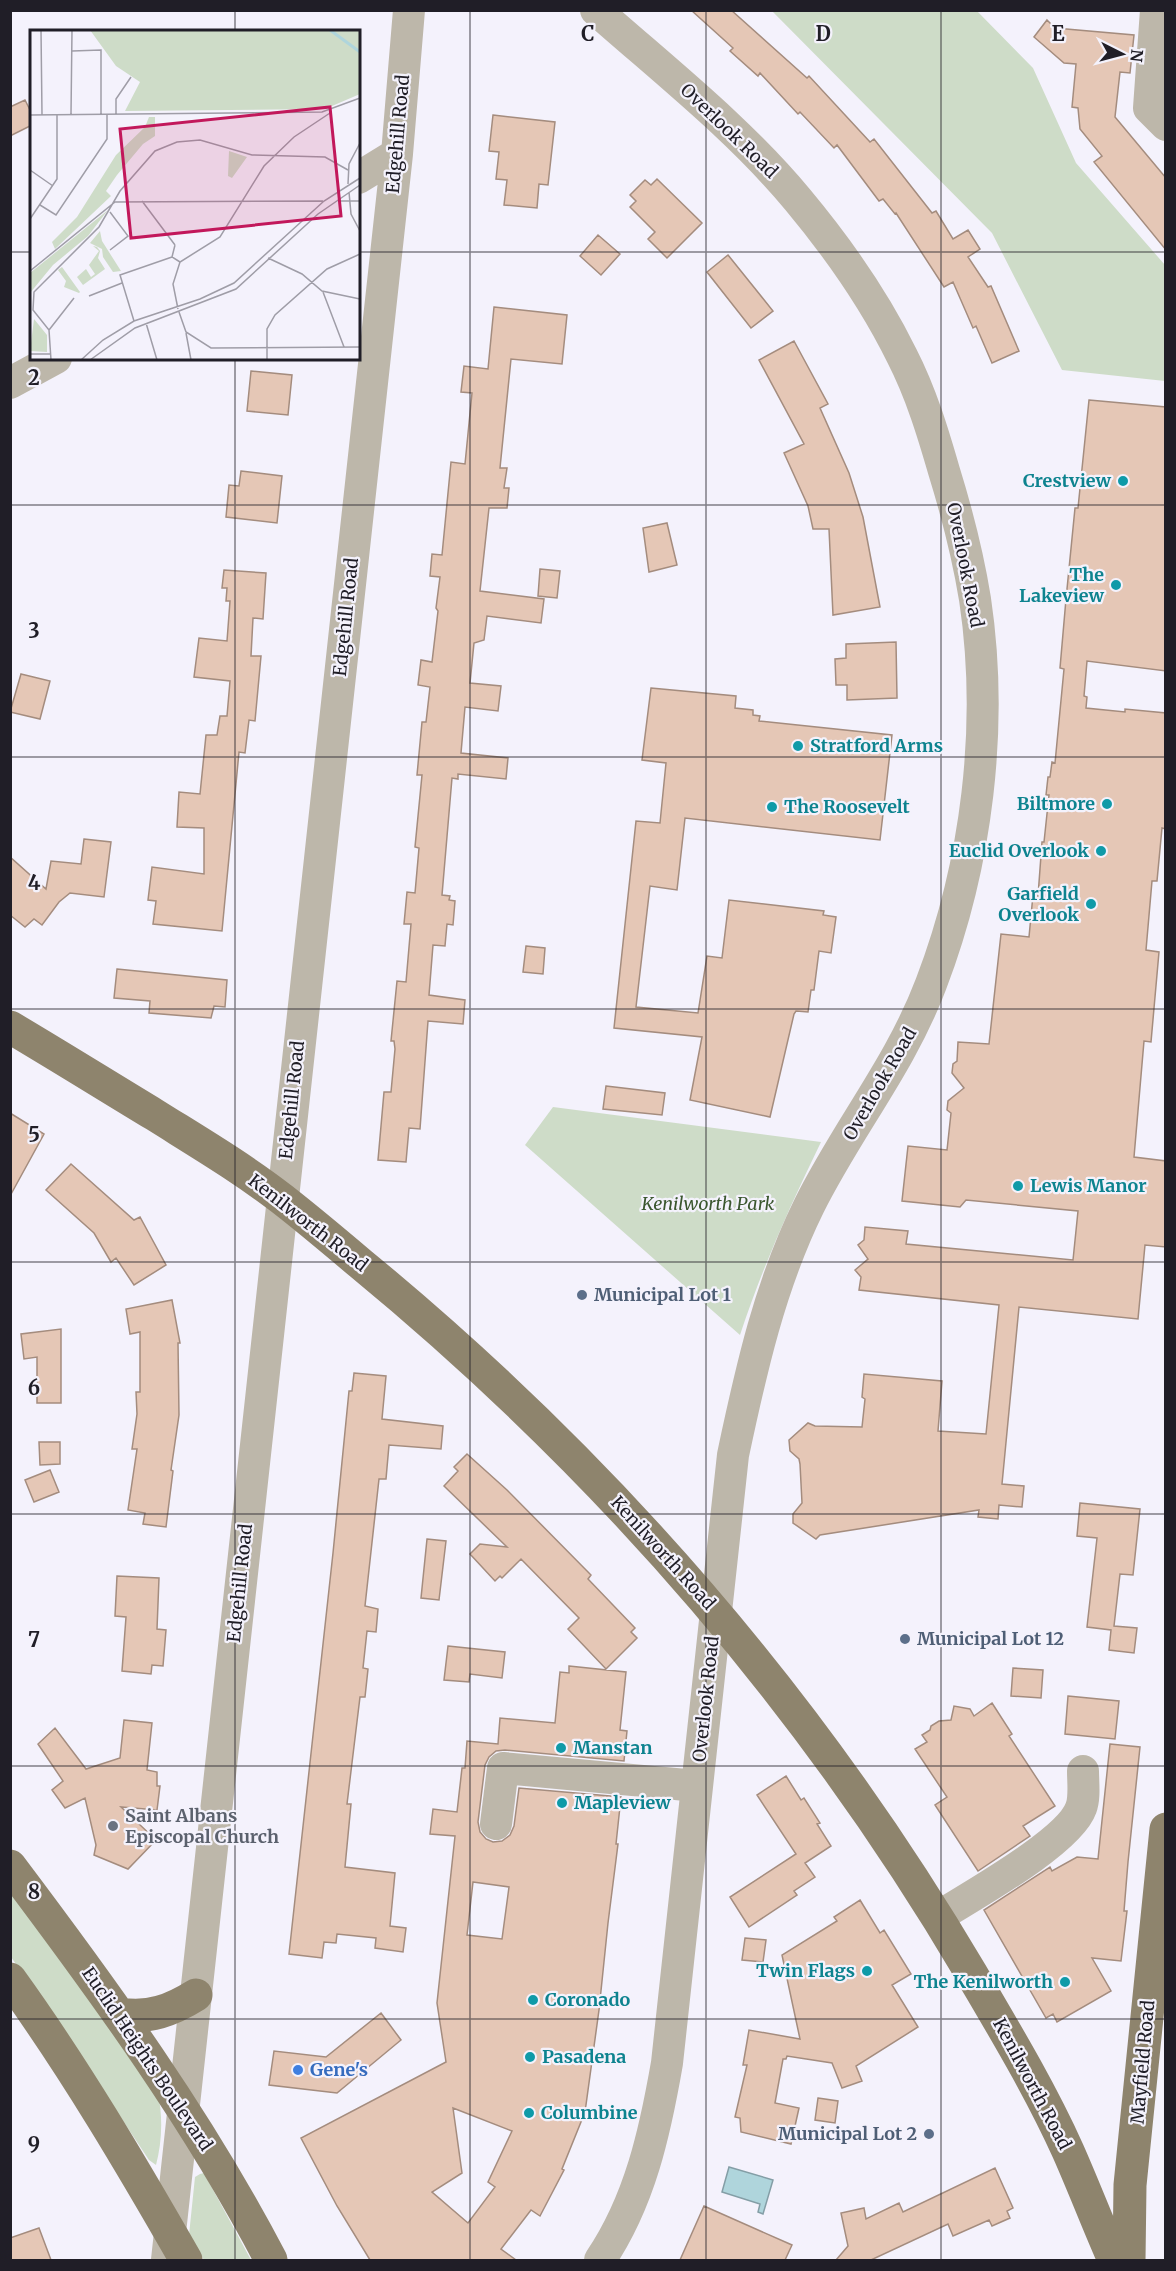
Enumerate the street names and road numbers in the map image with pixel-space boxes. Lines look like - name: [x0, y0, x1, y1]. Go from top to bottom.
- street label: Edgehill Road: [381, 73, 414, 194]
- street label: Overlook Road: [676, 78, 783, 183]
- street label: Overlook Road: [942, 501, 989, 629]
- street label: Edgehill Road: [328, 556, 363, 677]
- street label: Overlook Road: [838, 1023, 921, 1144]
- street label: Edgehill Road: [274, 1039, 309, 1160]
- street label: Kenilworth Road: [244, 1169, 373, 1277]
- street label: Kenilworth Road: [606, 1491, 721, 1615]
- street label: Edgehill Road: [222, 1522, 257, 1643]
- street label: Overlook Road: [687, 1635, 724, 1763]
- street label: Euclid Heights Boulevard: [77, 1962, 218, 2155]
- street label: Mayfield Road: [1126, 1999, 1159, 2125]
- street label: Kenilworth Road: [988, 2014, 1077, 2154]

